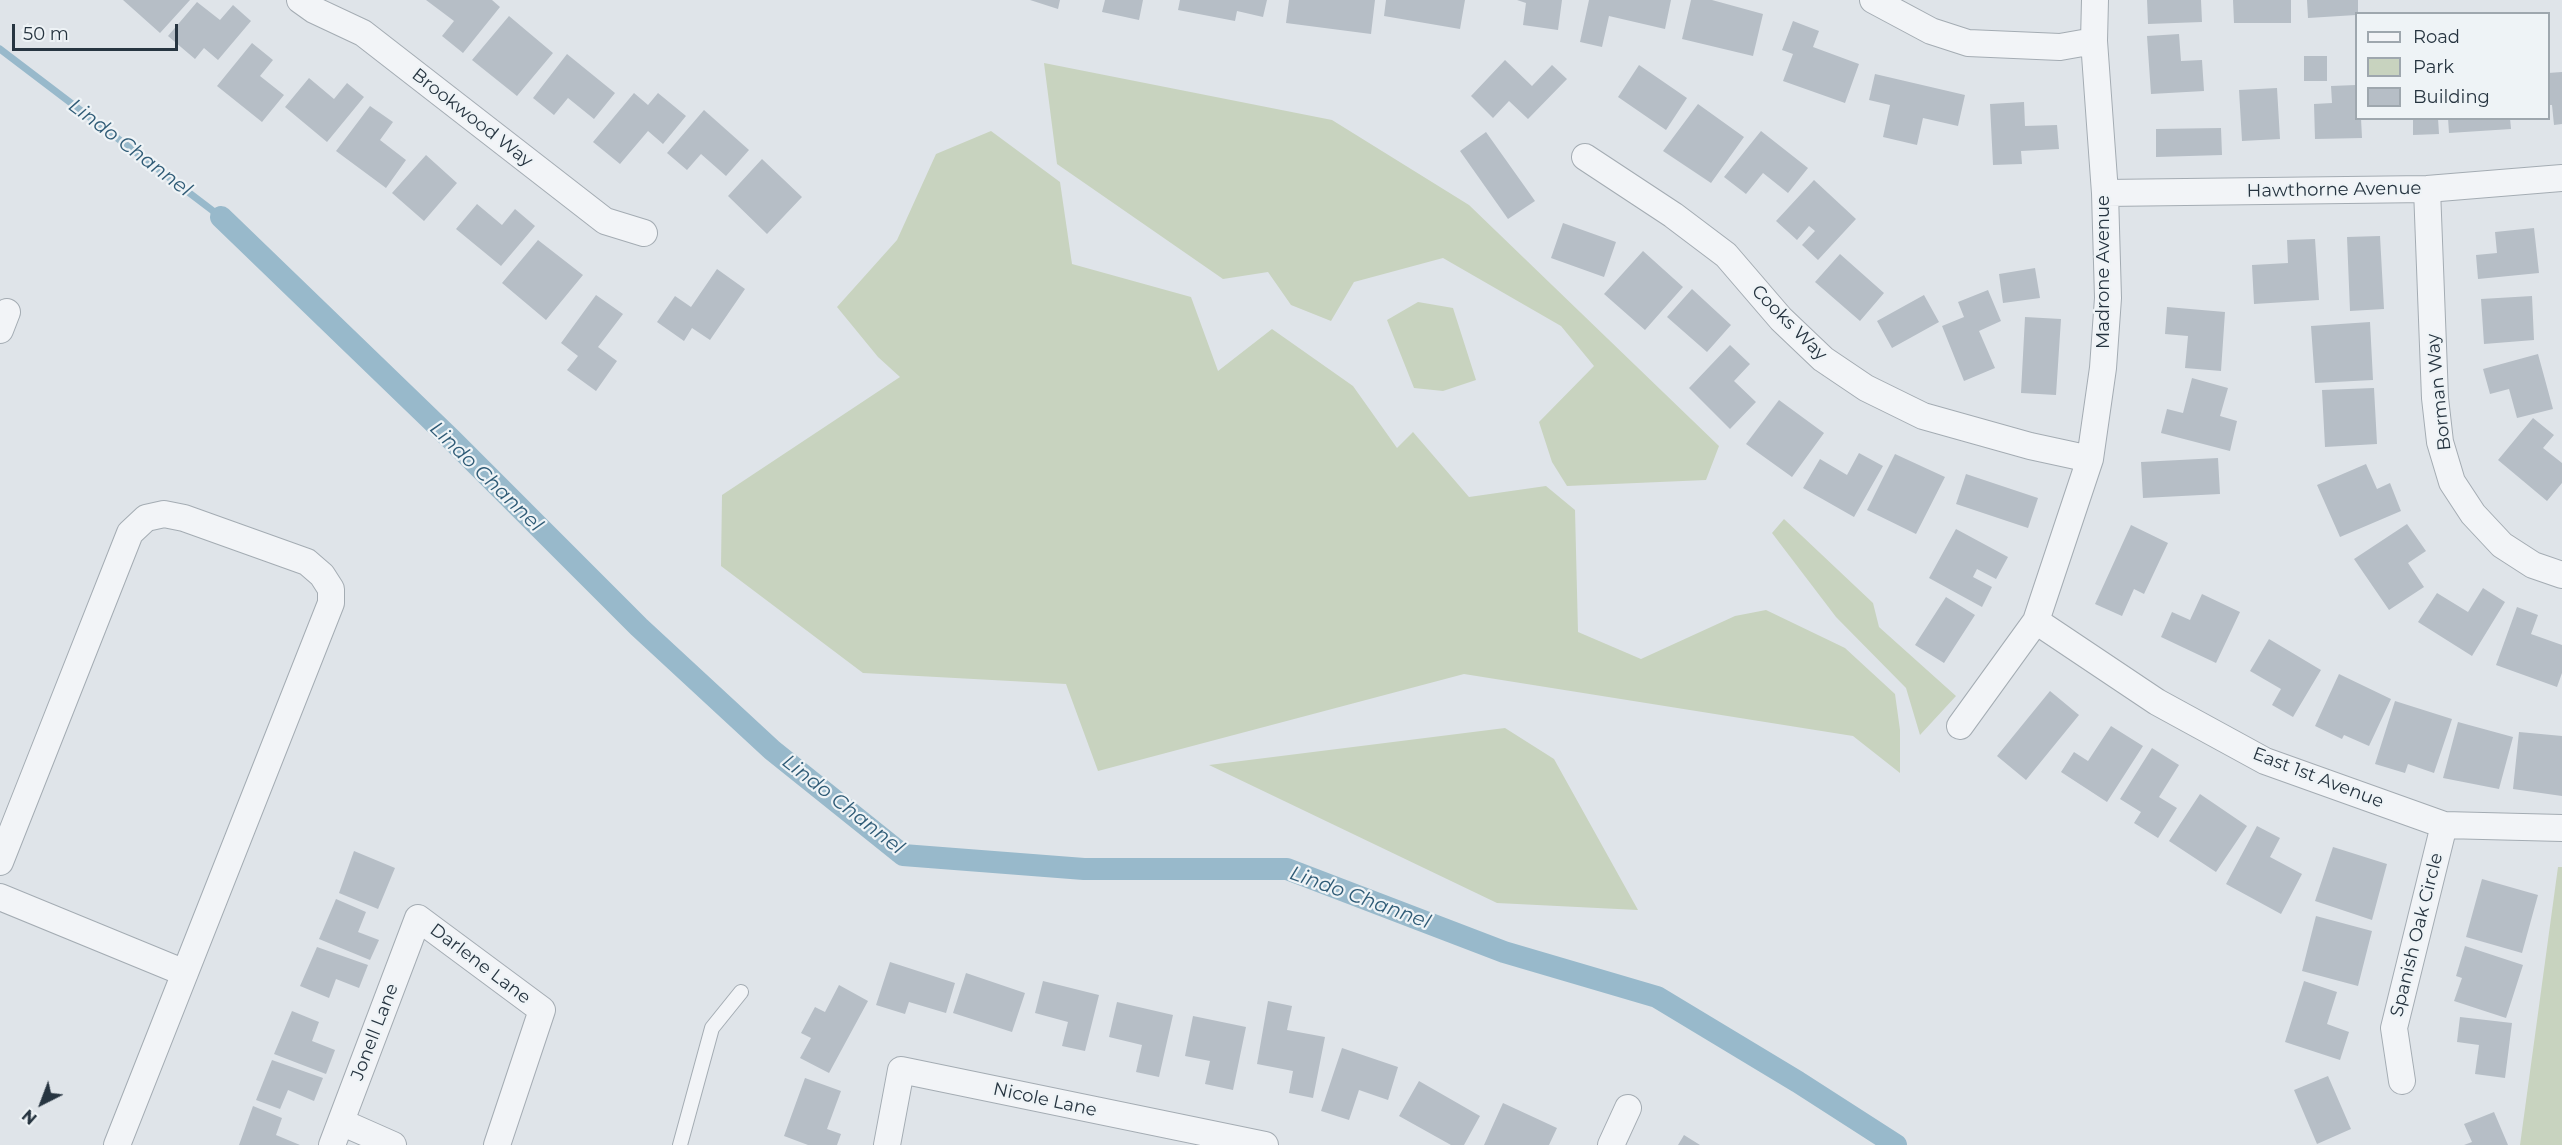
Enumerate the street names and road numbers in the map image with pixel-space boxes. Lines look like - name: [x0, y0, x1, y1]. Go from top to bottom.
- street label: Brookwood Way: [407, 64, 537, 172]
- street label: Hawthorne Avenue: [2247, 178, 2421, 202]
- street label: Madrone Avenue: [2093, 195, 2115, 349]
- street label: Cooks Way: [1747, 281, 1831, 365]
- street label: Borman Way: [2422, 332, 2456, 452]
- street label: East 1st Avenue: [2249, 743, 2387, 813]
- street label: Spanish Oak Circle: [2386, 851, 2448, 1019]
- street label: Darlene Lane: [425, 919, 535, 1009]
- street label: Jonell Lane: [347, 981, 403, 1083]
- street label: Nicole Lane: [991, 1078, 1099, 1122]

